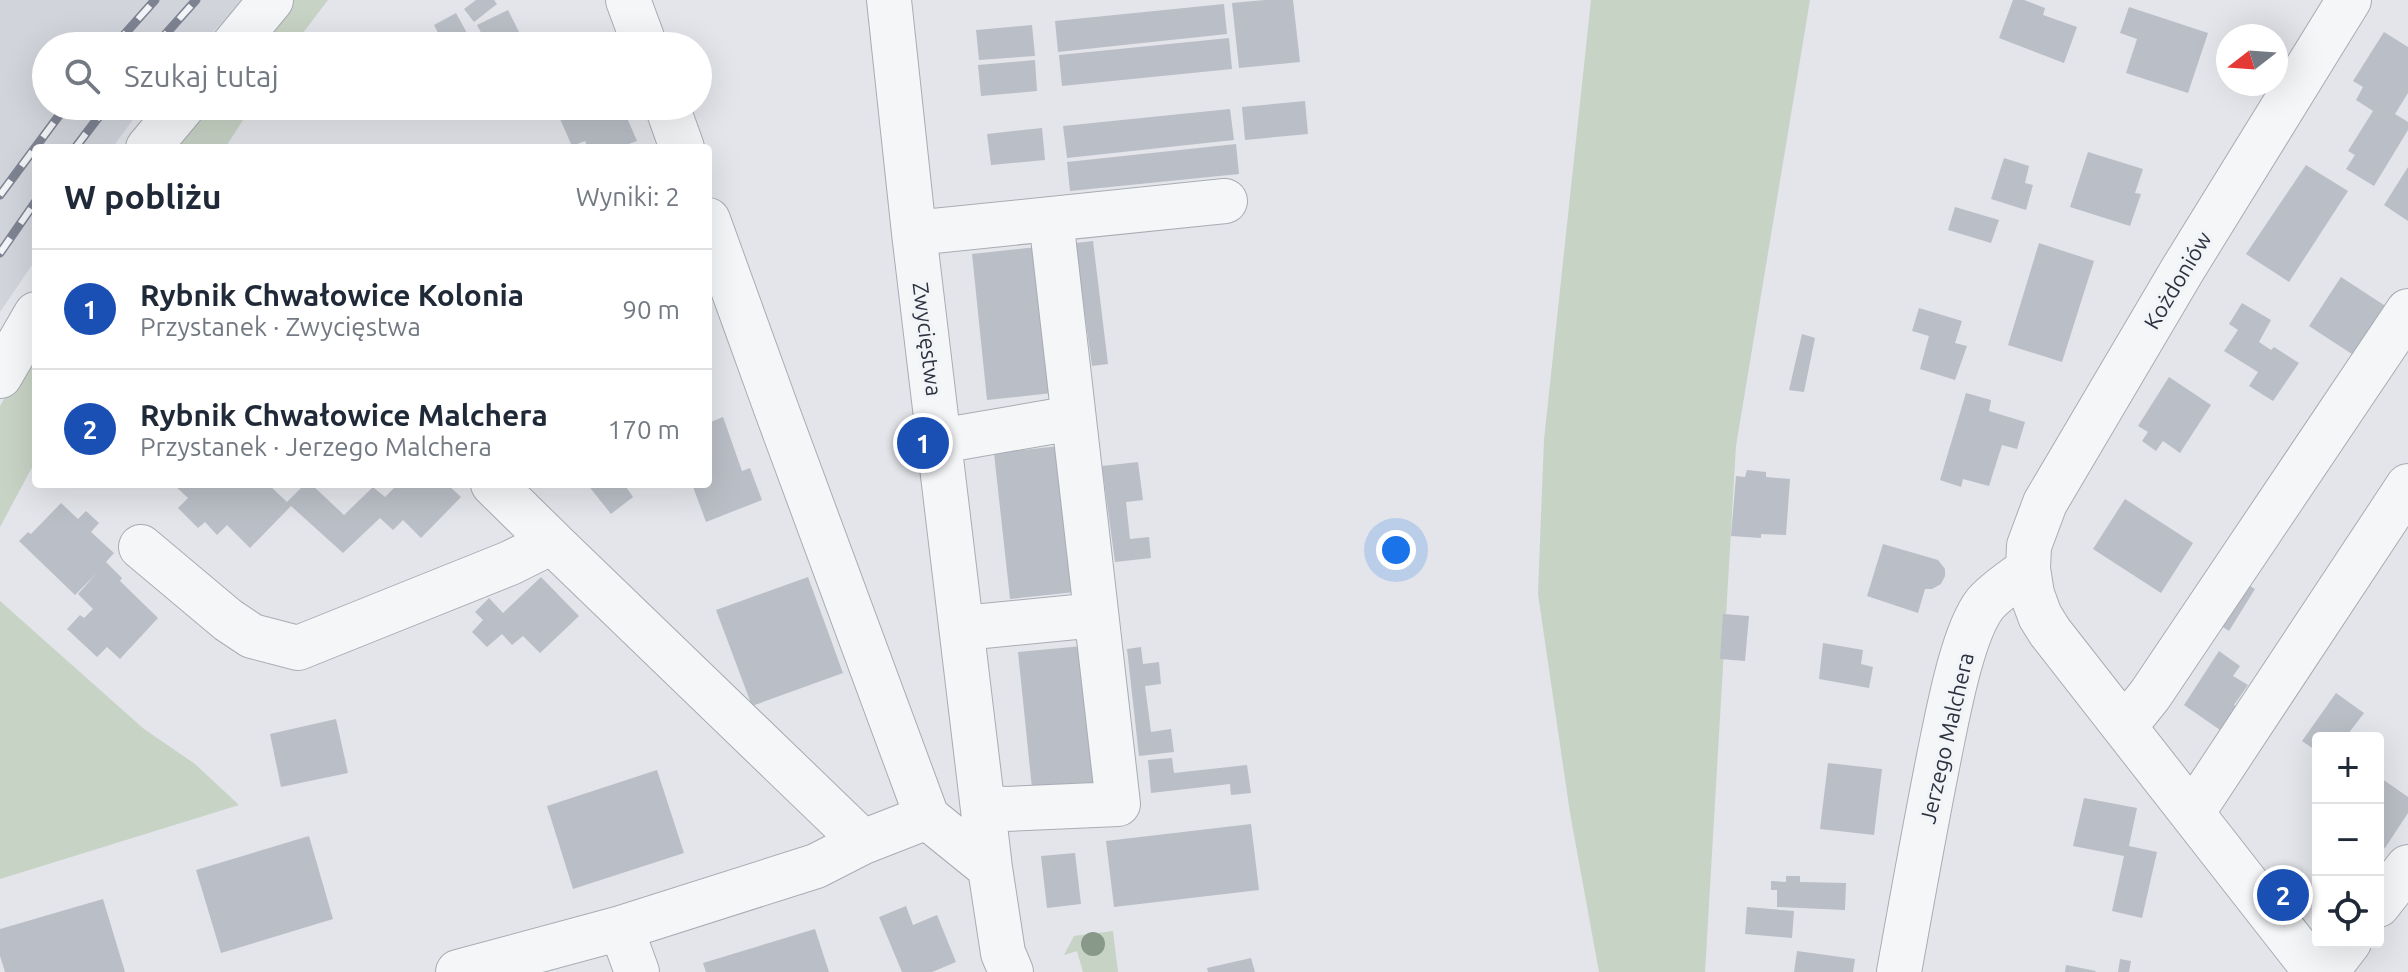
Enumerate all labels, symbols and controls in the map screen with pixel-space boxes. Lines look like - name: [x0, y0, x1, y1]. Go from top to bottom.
- north arrow: [2216, 24, 2288, 96]
- search box: [32, 32, 712, 120]
- icon: search: [60, 54, 104, 98]
- text: Szukaj tutaj: [124, 59, 279, 93]
- text: W pobliżu: [64, 177, 222, 215]
- text: Wyniki: 2: [576, 182, 680, 211]
- street label: Kożdoniów: [2138, 227, 2216, 333]
- text: Rybnik Chwałowice Kolonia: [140, 278, 524, 312]
- street label: Zwycięstwa: [909, 281, 947, 397]
- text: 1: [83, 295, 97, 324]
- text: 90 m: [622, 295, 680, 324]
- text: Przystanek · Zwycięstwa: [140, 312, 421, 341]
- text: Rybnik Chwałowice Malchera: [140, 398, 548, 432]
- pin: 1: [897, 413, 949, 473]
- text: 2: [83, 415, 97, 444]
- text: 170 m: [608, 415, 680, 444]
- text: Przystanek · Jerzego Malchera: [140, 432, 492, 461]
- your location: [1376, 530, 1416, 570]
- street label: Jerzego Malchera: [1914, 650, 1978, 826]
- map controls: [2312, 732, 2384, 948]
- button: +: [2312, 732, 2384, 804]
- button: −: [2312, 804, 2384, 876]
- pin: 2: [2257, 865, 2309, 925]
- button: locate: [2312, 876, 2384, 948]

